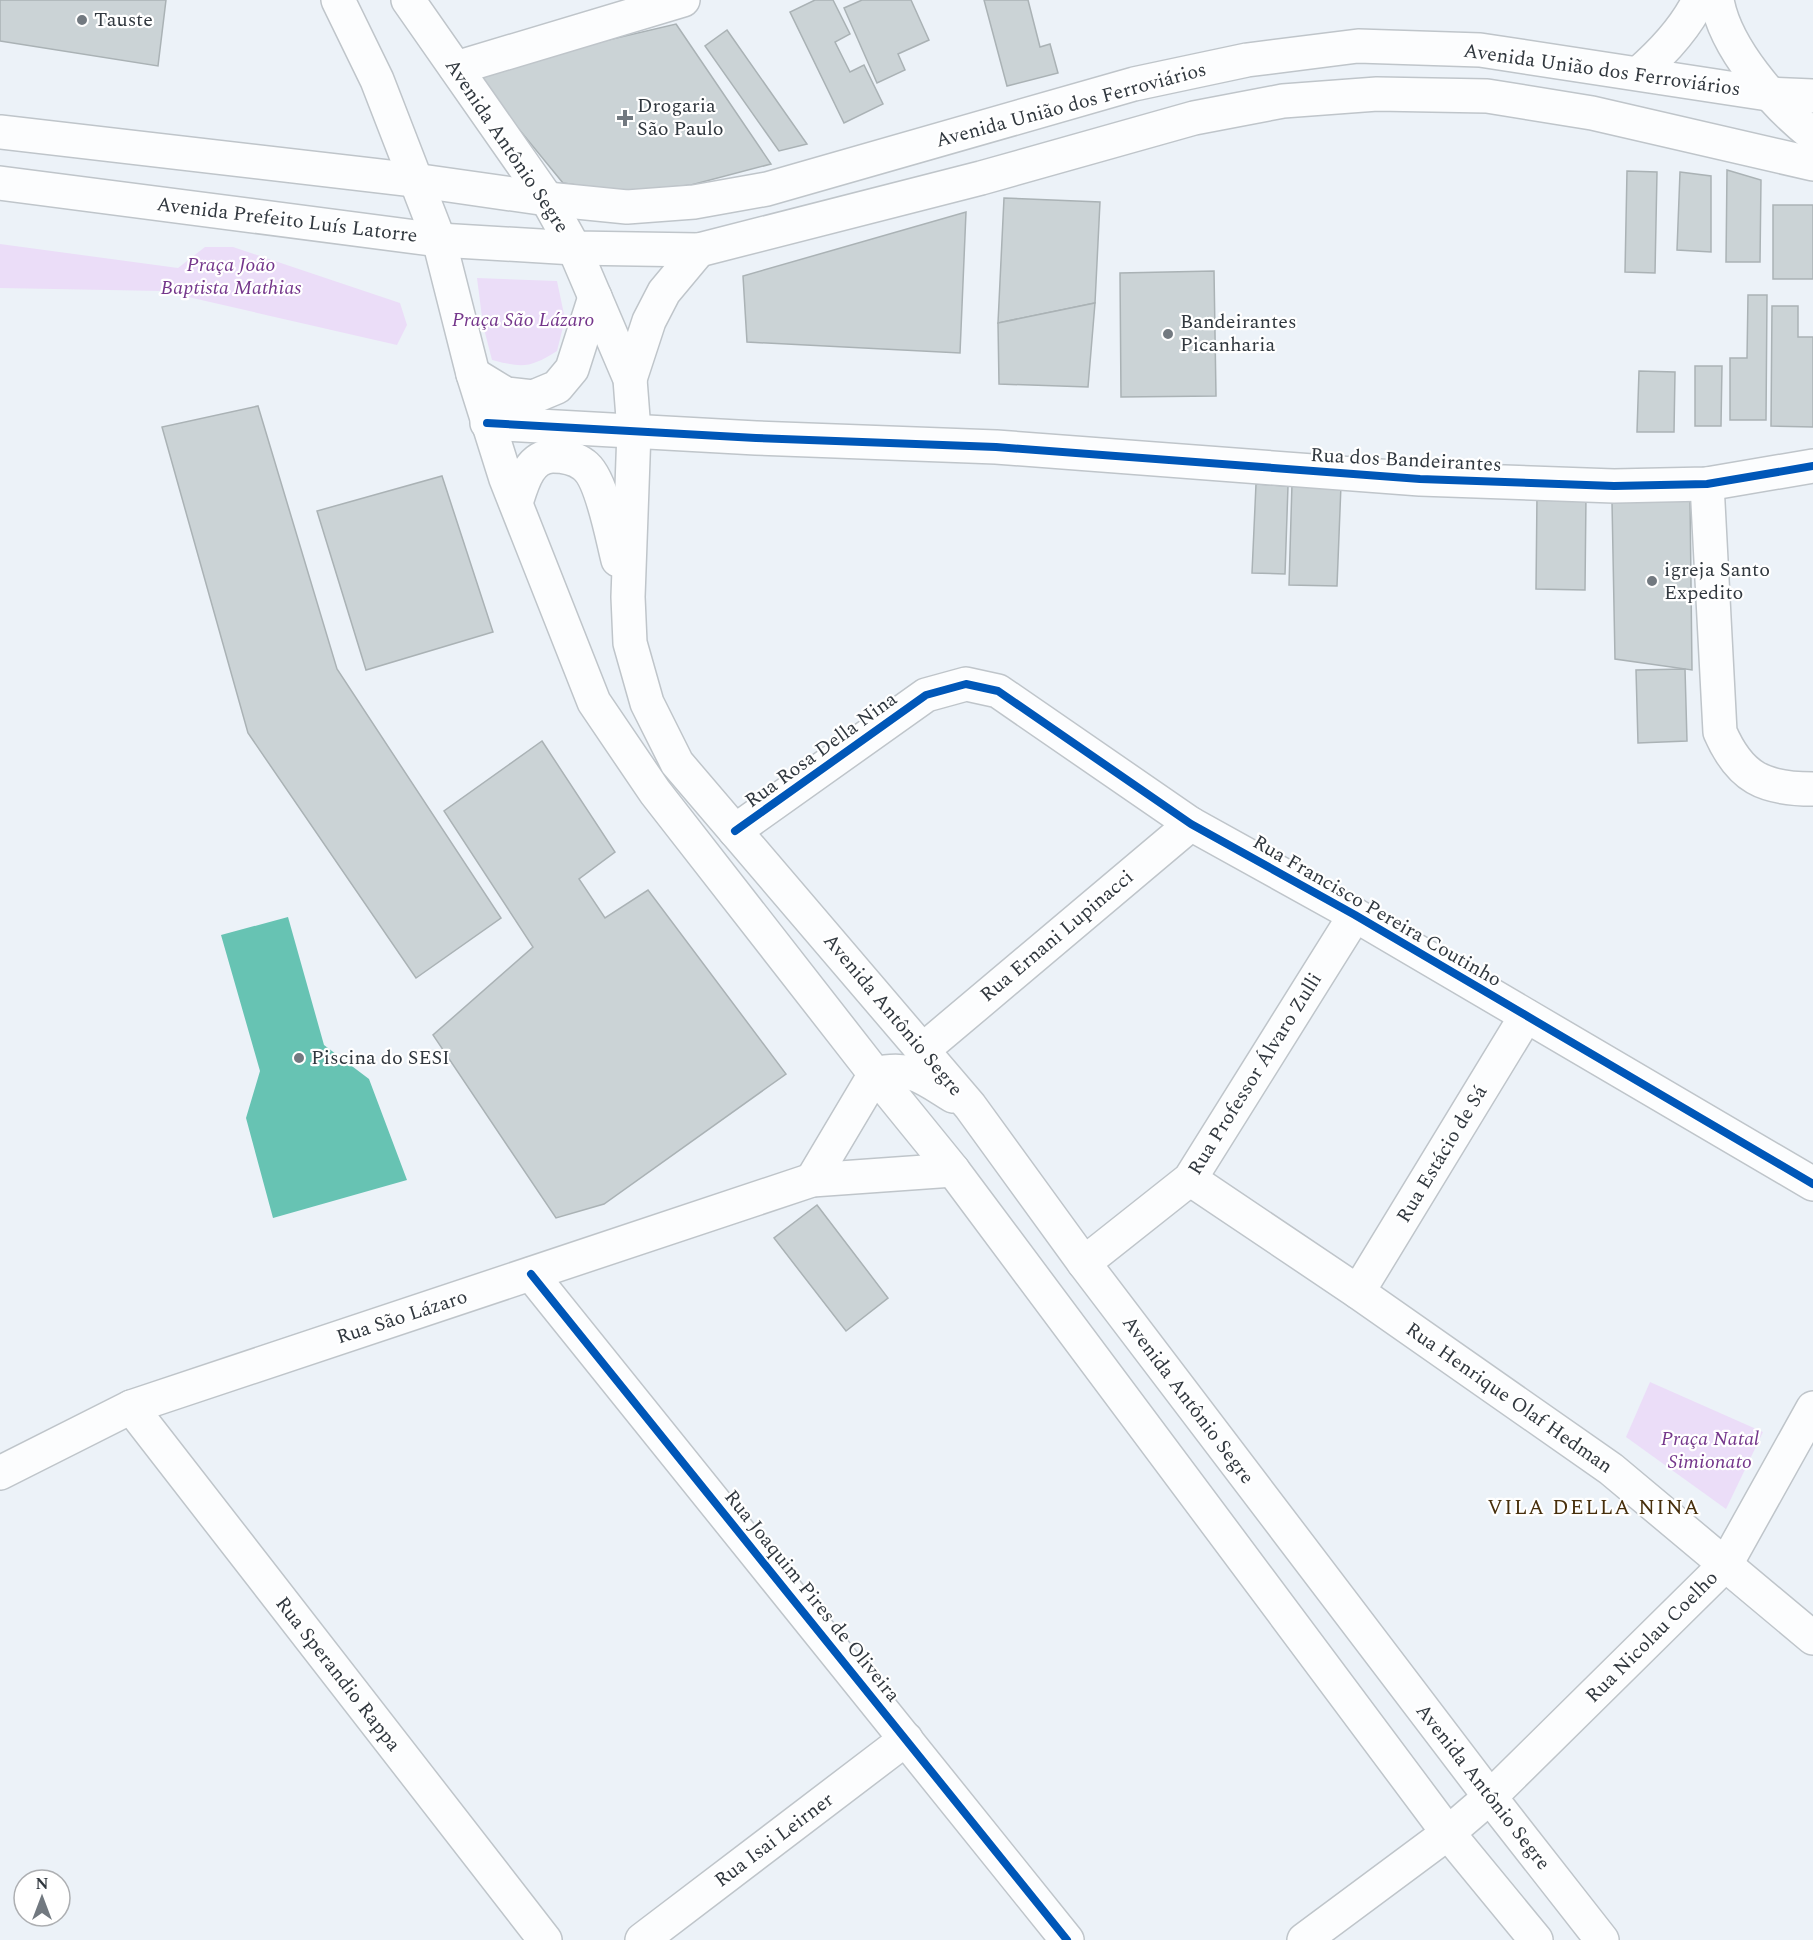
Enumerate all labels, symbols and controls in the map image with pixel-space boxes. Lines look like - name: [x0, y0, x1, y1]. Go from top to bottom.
- place label: Tauste: [94, 5, 153, 35]
- marker: Tauste: [75, 13, 89, 27]
- street label: Avenida União dos Ferroviários: [1462, 36, 1742, 104]
- street label: Avenida Antônio Segre: [437, 53, 577, 239]
- street label: Avenida União dos Ferroviários: [932, 54, 1210, 156]
- place label: Drogaria São Paulo: [637, 91, 724, 144]
- marker: Drogaria São Paulo: [618, 111, 632, 125]
- street label: Avenida Prefeito Luís Latorre: [155, 189, 419, 251]
- park label: Praça João Baptista Mathias: [161, 250, 301, 303]
- park label: Praça São Lázaro: [452, 305, 594, 335]
- place label: Bandeirantes Picanharia: [1180, 307, 1297, 360]
- marker: Bandeirantes Picanharia: [1161, 327, 1175, 341]
- street label: Rua dos Bandeirantes: [1310, 440, 1502, 480]
- place label: igreja Santo Expedito: [1664, 555, 1770, 608]
- marker: igreja Santo Expedito: [1645, 574, 1659, 588]
- street label: Rua Rosa Della Nina: [739, 684, 904, 816]
- street label: Rua Francisco Pereira Coutinho: [1247, 827, 1507, 995]
- street label: Rua Ernani Lupinacci: [974, 863, 1140, 1009]
- street label: Avenida Antônio Segre: [816, 927, 970, 1103]
- street label: Rua Professor Álvaro Zulli: [1180, 967, 1330, 1181]
- place label: Piscina do SESI: [311, 1043, 450, 1073]
- marker: Piscina do SESI: [292, 1051, 306, 1065]
- street label: Rua Estácio de Sá: [1389, 1079, 1495, 1229]
- street label: Rua São Lázaro: [333, 1282, 471, 1352]
- street label: Avenida Antônio Segre: [1115, 1309, 1261, 1491]
- street label: Rua Henrique Olaf Hedman: [1399, 1315, 1619, 1481]
- park label: Praça Natal Simionato: [1661, 1424, 1759, 1477]
- street label: Rua Joaquim Pires de Oliveira: [717, 1483, 907, 1709]
- district label: VILA DELLA NINA: [1487, 1492, 1701, 1524]
- street label: Rua Nicolau Coelho: [1579, 1564, 1725, 1710]
- street label: Rua Sperandio Rappa: [268, 1590, 408, 1758]
- street label: Avenida Antônio Segre: [1408, 1697, 1558, 1877]
- street label: Rua Isai Leirner: [708, 1785, 840, 1895]
- north arrow: [12, 1868, 72, 1928]
- text: N: [35, 1872, 49, 1896]

